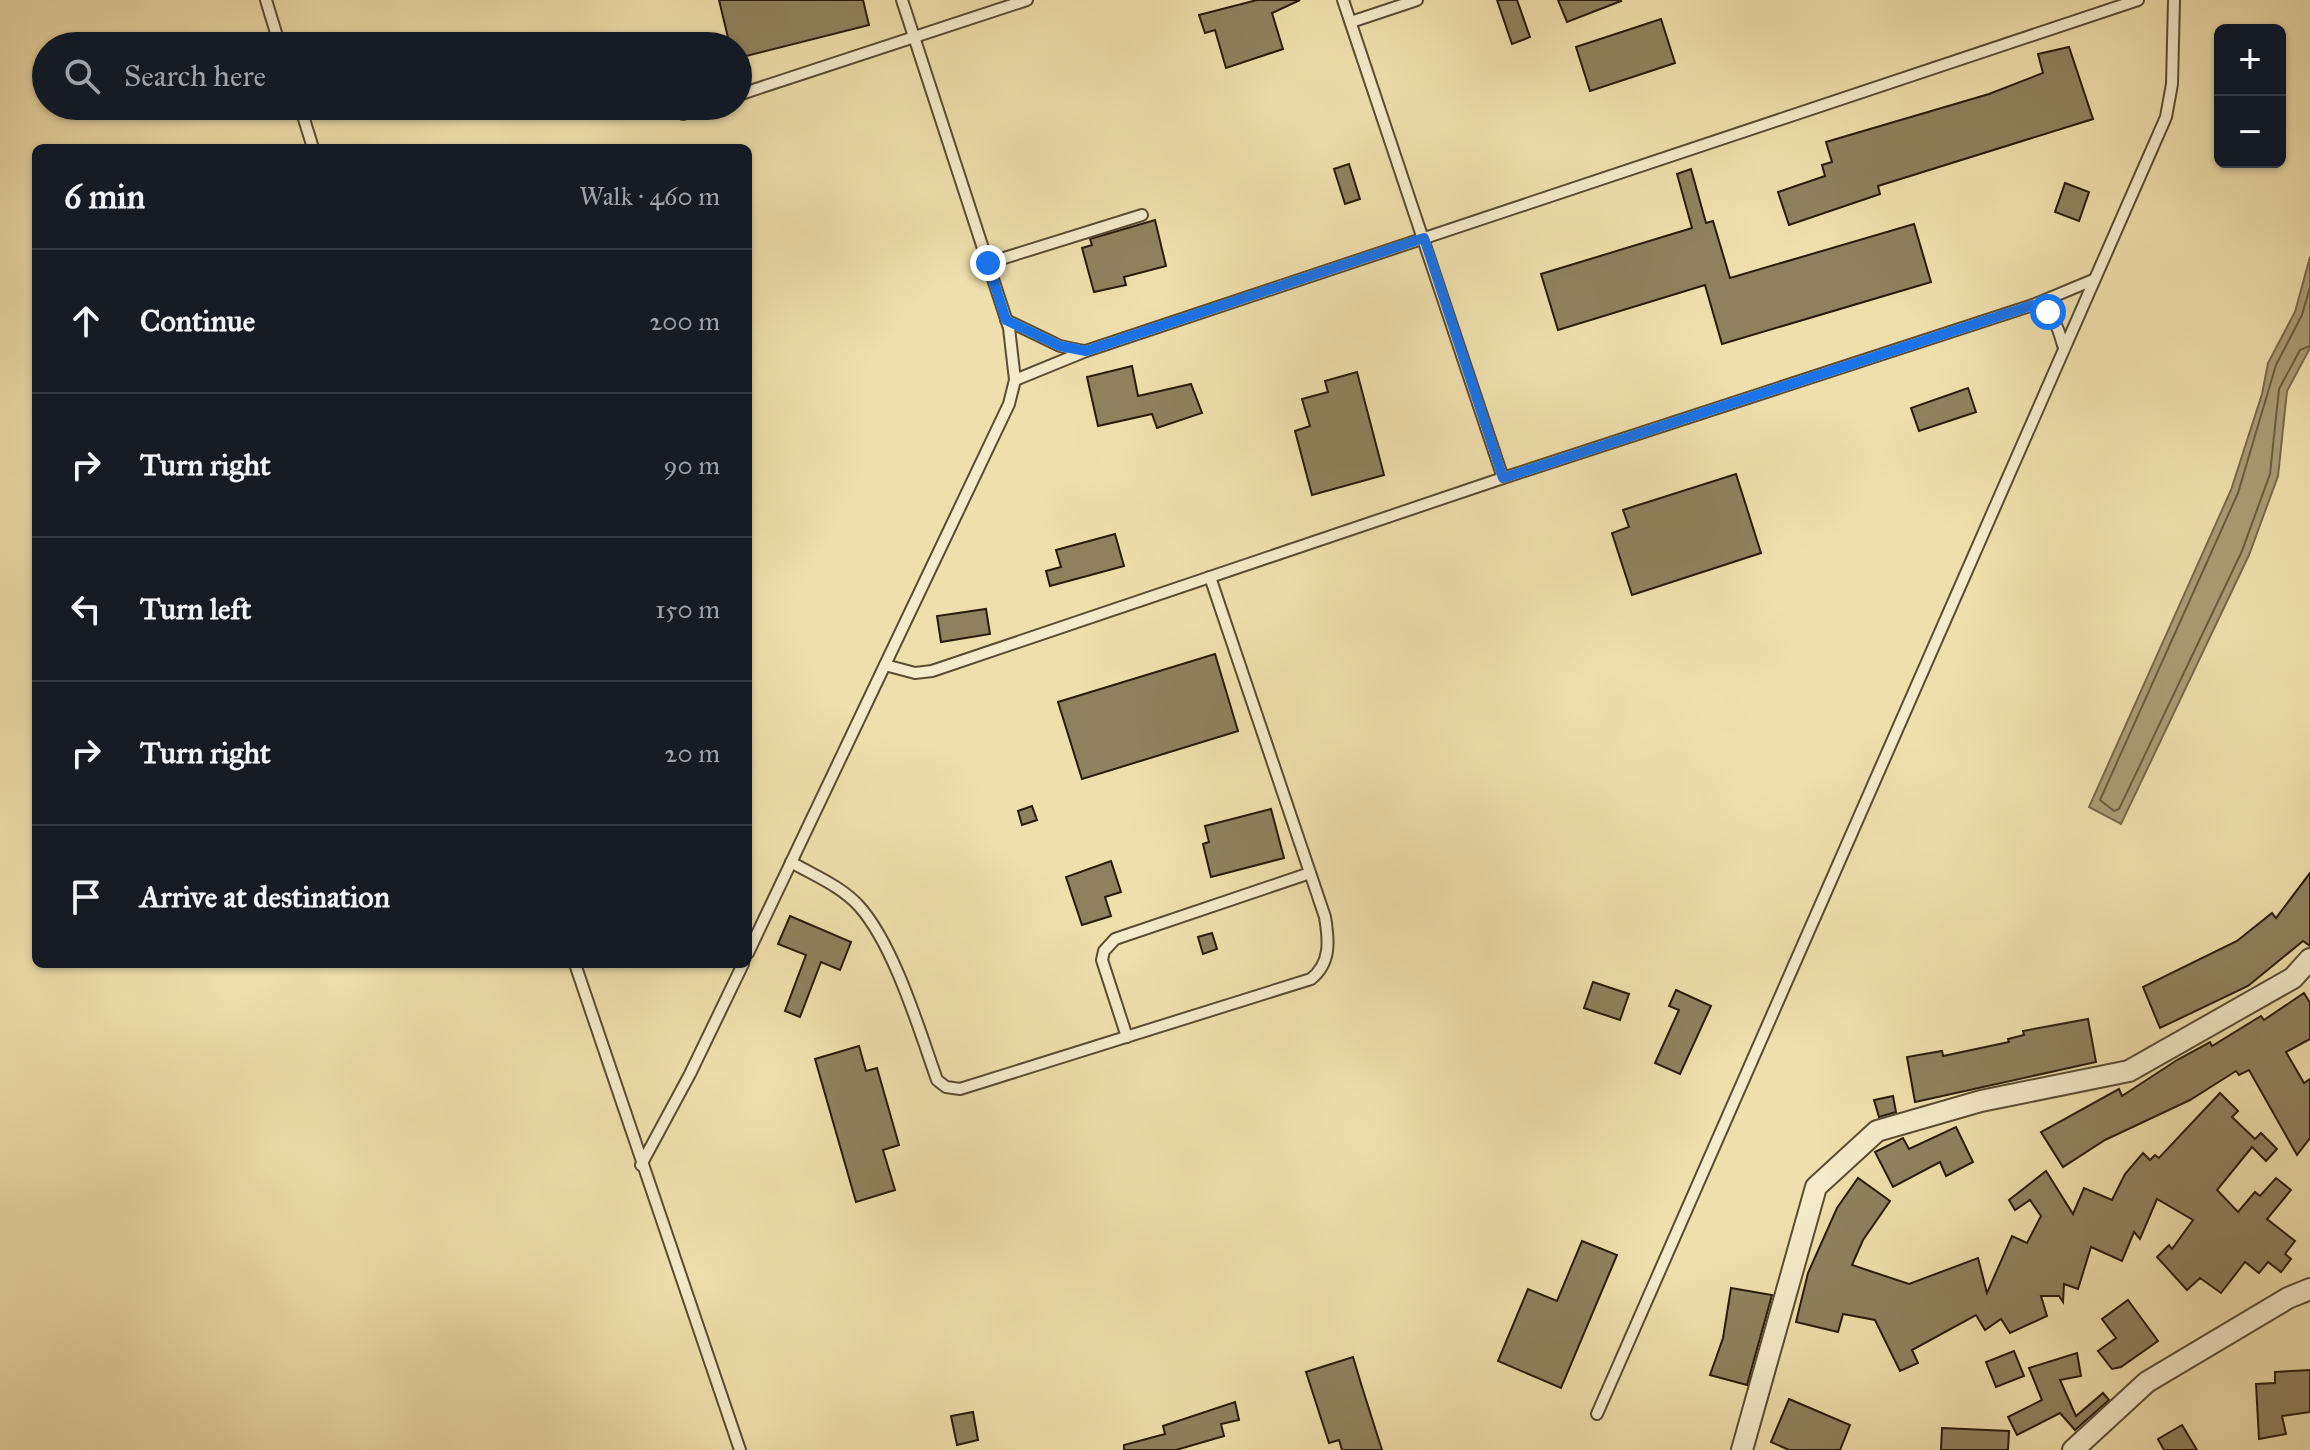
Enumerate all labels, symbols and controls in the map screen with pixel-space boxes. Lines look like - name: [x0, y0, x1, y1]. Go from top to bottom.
- map controls: [2214, 24, 2286, 168]
- button: +: [2214, 24, 2286, 96]
- search box: [32, 32, 752, 120]
- icon: search: [60, 54, 104, 98]
- text: Search here: [124, 58, 266, 94]
- button: −: [2214, 96, 2286, 168]
- text: 6 min: [64, 176, 145, 217]
- text: Walk · 460 m: [579, 180, 720, 212]
- route end: [970, 245, 1006, 281]
- route start: [2030, 294, 2066, 330]
- icon: ahead: [64, 299, 108, 343]
- text: Continue: [140, 303, 255, 339]
- text: 200 m: [649, 305, 720, 337]
- icon: right: [64, 443, 108, 487]
- text: Turn right: [140, 447, 271, 483]
- text: 90 m: [663, 449, 720, 481]
- icon: left: [64, 587, 108, 631]
- text: Turn left: [140, 591, 251, 627]
- text: 150 m: [655, 593, 720, 625]
- icon: right: [64, 731, 108, 775]
- text: Turn right: [140, 735, 271, 771]
- text: 20 m: [665, 737, 720, 769]
- icon: arrive: [64, 875, 108, 919]
- text: Arrive at destination: [140, 879, 390, 915]

